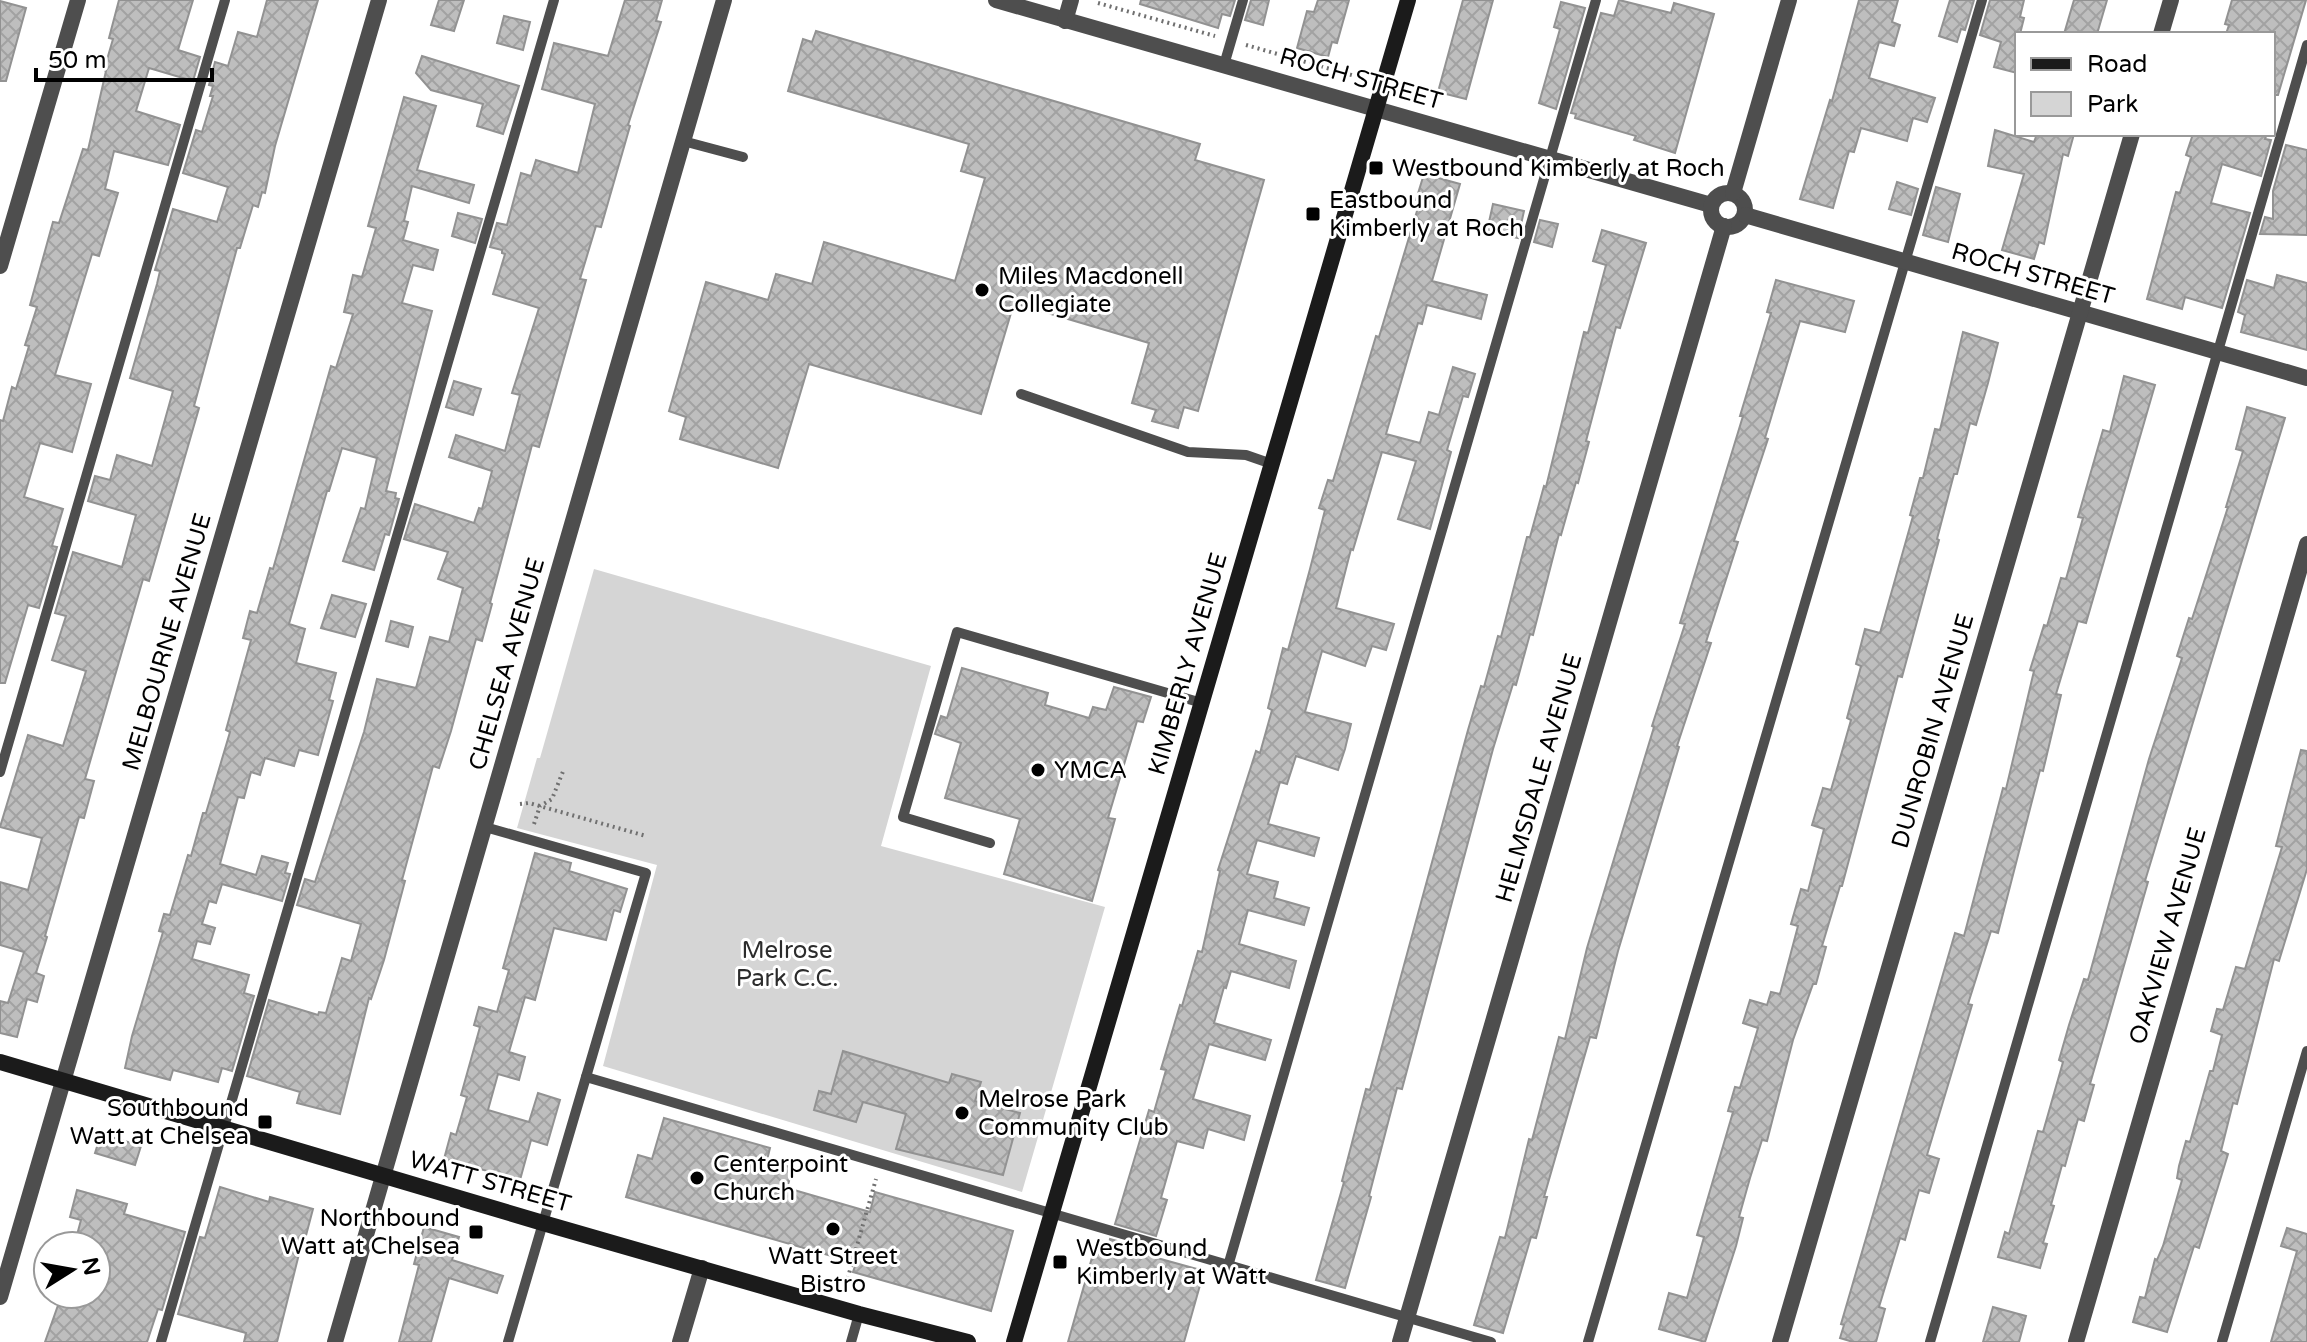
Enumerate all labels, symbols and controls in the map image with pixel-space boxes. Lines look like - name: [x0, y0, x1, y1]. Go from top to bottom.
- scale bar: [36, 32, 212, 82]
- legend: [2015, 32, 2275, 136]
- street label: ROCH STREET: [1276, 42, 1446, 116]
- text: 50 m: [48, 46, 106, 75]
- text: Road: [2087, 50, 2147, 79]
- text: Park: [2087, 90, 2138, 119]
- place label: Westbound Kimberly at Roch: [1392, 154, 1725, 183]
- marker: Westbound Kimberly at Roch: [1367, 159, 1385, 177]
- place label: Eastbound Kimberly at Roch: [1329, 186, 1524, 243]
- marker: Eastbound Kimberly at Roch: [1304, 205, 1322, 223]
- street label: ROCH STREET: [1948, 237, 2118, 311]
- place label: Miles Macdonell Collegiate: [998, 262, 1184, 319]
- marker: Miles Macdonell Collegiate: [973, 281, 991, 299]
- street label: MELBOURNE AVENUE: [116, 510, 218, 774]
- street label: KIMBERLY AVENUE: [1142, 549, 1234, 779]
- street label: CHELSEA AVENUE: [463, 554, 551, 774]
- street label: DUNROBIN AVENUE: [1886, 610, 1980, 852]
- street label: HELMSDALE AVENUE: [1490, 650, 1588, 906]
- place label: YMCA: [1054, 756, 1127, 785]
- marker: YMCA: [1029, 761, 1047, 779]
- street label: OAKVIEW AVENUE: [2123, 824, 2213, 1048]
- park label: Melrose Park C.C.: [736, 936, 838, 993]
- place label: Melrose Park Community Club: [978, 1085, 1169, 1142]
- place label: Southbound Watt at Chelsea: [70, 1094, 249, 1151]
- marker: Melrose Park Community Club: [953, 1104, 971, 1122]
- marker: Southbound Watt at Chelsea: [256, 1113, 274, 1131]
- street label: WATT STREET: [406, 1145, 575, 1219]
- place label: Centerpoint Church: [713, 1150, 848, 1207]
- marker: Centerpoint Church: [688, 1169, 706, 1187]
- place label: Northbound Watt at Chelsea: [281, 1204, 460, 1261]
- marker: Watt Street Bistro: [824, 1220, 842, 1238]
- marker: Northbound Watt at Chelsea: [467, 1223, 485, 1241]
- north arrow: [32, 1230, 112, 1310]
- place label: Westbound Kimberly at Watt: [1076, 1234, 1267, 1291]
- place label: Watt Street Bistro: [768, 1242, 898, 1299]
- marker: Westbound Kimberly at Watt: [1051, 1253, 1069, 1271]
- text: N: [76, 1255, 105, 1278]

